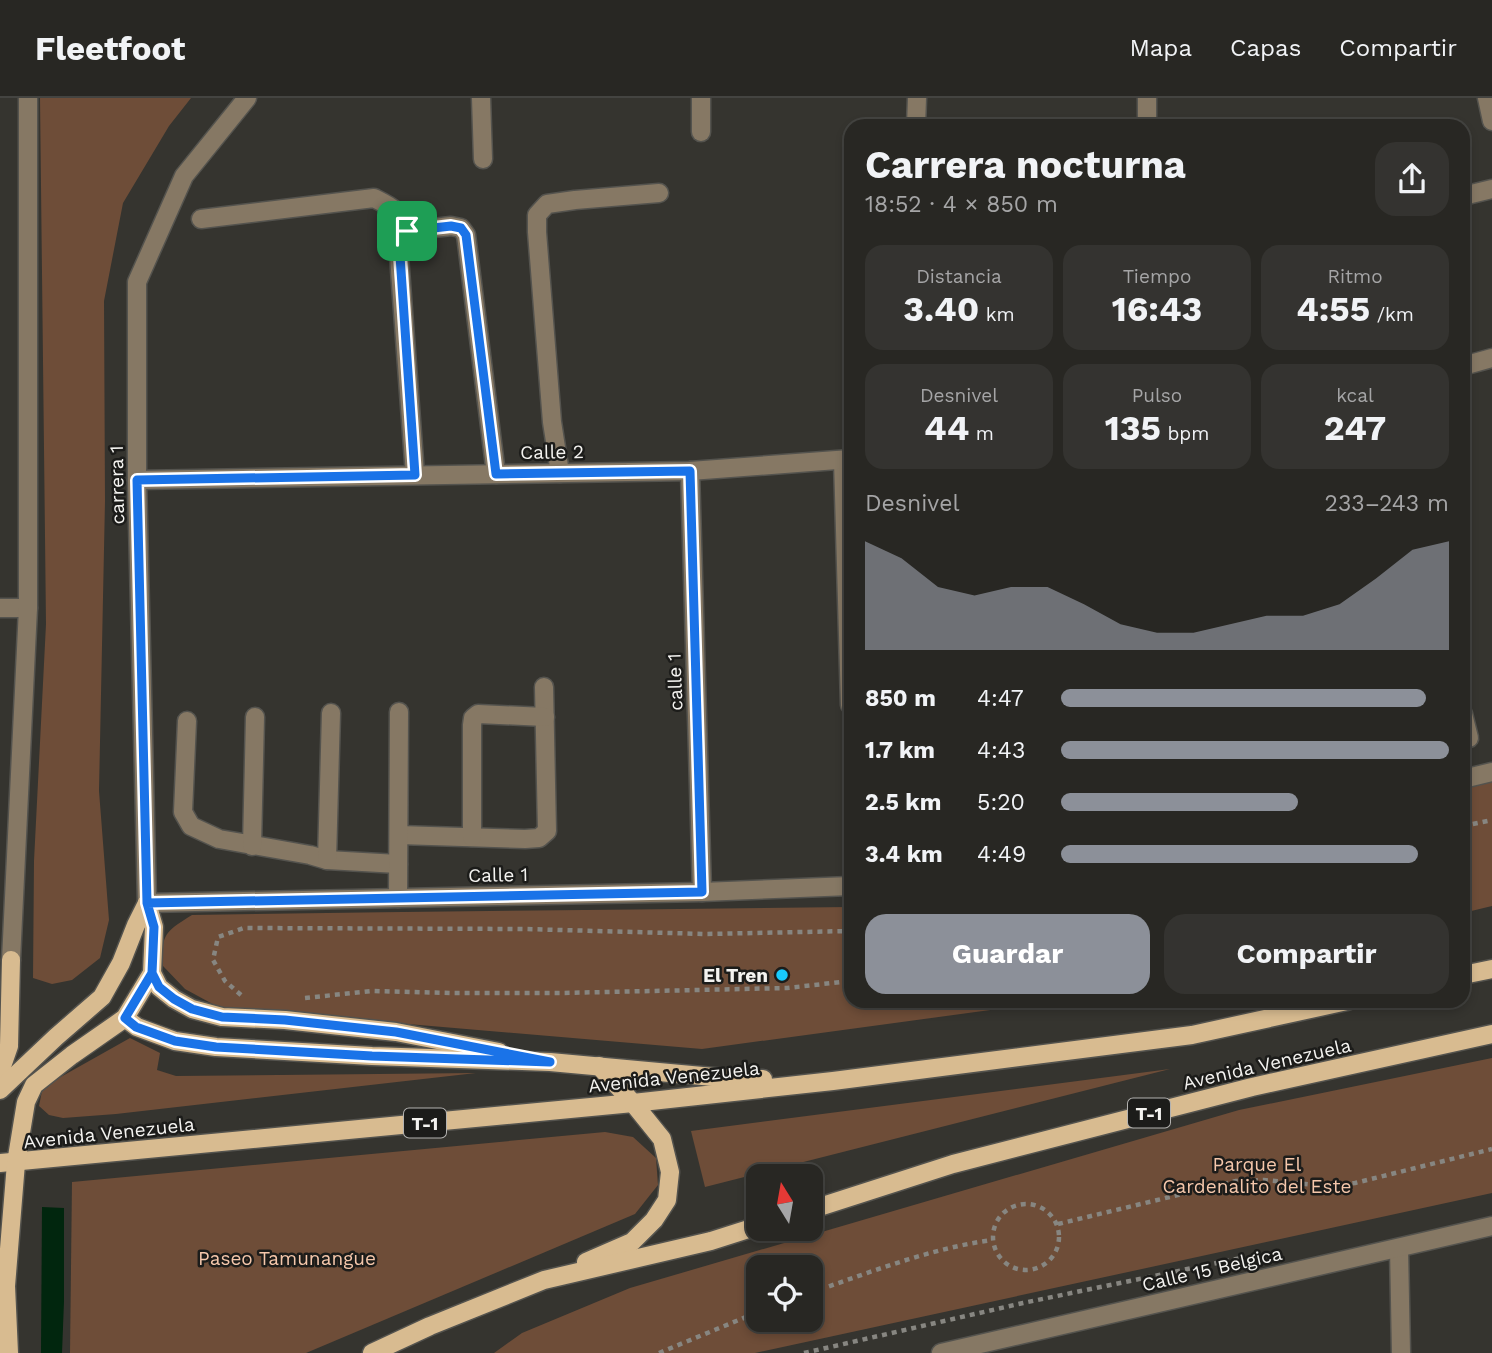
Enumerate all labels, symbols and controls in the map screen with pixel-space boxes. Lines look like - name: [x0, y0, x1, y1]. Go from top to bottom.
- text: Fleetfoot: [35, 29, 186, 68]
- text: Mapa: [1129, 34, 1192, 62]
- text: Capas: [1230, 34, 1301, 62]
- text: Compartir: [1339, 34, 1457, 62]
- button: share: [1375, 142, 1449, 216]
- text: Carrera nocturna: [865, 143, 1186, 187]
- text: 18:52 · 4 × 850 m: [865, 191, 1058, 218]
- pin: [377, 201, 437, 261]
- icon: arrive: [388, 212, 426, 250]
- text: Distancia: [916, 265, 1002, 288]
- text: Tiempo: [1123, 265, 1191, 288]
- text: Ritmo: [1327, 265, 1383, 288]
- text: 3.40: [903, 288, 979, 330]
- text: 16:43: [1112, 288, 1202, 330]
- text: 4:55: [1296, 288, 1370, 330]
- text: km: [979, 303, 1015, 326]
- text: /km: [1370, 303, 1414, 326]
- text: Desnivel: [920, 384, 998, 407]
- text: Pulso: [1132, 384, 1182, 407]
- text: kcal: [1336, 384, 1374, 407]
- text: 44: [924, 407, 969, 449]
- text: 135: [1105, 407, 1161, 449]
- text: 247: [1324, 407, 1386, 449]
- text: m: [969, 422, 994, 445]
- text: bpm: [1161, 422, 1209, 445]
- street label: Calle 2: [520, 440, 584, 464]
- street label: carrera 1: [105, 445, 129, 525]
- text: Desnivel: [865, 490, 960, 517]
- text: 233–243 m: [1324, 490, 1449, 517]
- street label: calle 1: [663, 653, 687, 711]
- text: 850 m: [865, 685, 936, 712]
- text: 4:47: [977, 685, 1024, 712]
- text: 1.7 km: [865, 737, 935, 764]
- text: 4:43: [977, 737, 1025, 764]
- text: 2.5 km: [865, 789, 941, 816]
- text: 5:20: [977, 789, 1025, 816]
- text: 3.4 km: [865, 841, 943, 868]
- text: 4:49: [977, 841, 1026, 868]
- street label: Calle 1: [468, 863, 528, 887]
- button: Guardar: [865, 914, 1150, 994]
- button: Compartir: [1164, 914, 1449, 994]
- place label: El Tren: [703, 964, 768, 987]
- marker: El Tren: [774, 967, 790, 983]
- street label: Avenida Venezuela: [1181, 1033, 1354, 1095]
- street label: Avenida Venezuela: [587, 1057, 761, 1097]
- road number: T-1: [1128, 1098, 1170, 1128]
- road number: T-1: [404, 1108, 446, 1138]
- street label: Avenida Venezuela: [22, 1113, 196, 1153]
- park label: Parque El Cardenalito del Este: [1163, 1153, 1351, 1198]
- north arrow: [746, 1164, 822, 1241]
- map controls: [746, 1164, 823, 1332]
- street label: Calle 15 Belgica: [1140, 1242, 1285, 1296]
- park label: Paseo Tamunangue: [198, 1247, 376, 1270]
- button: locate: [746, 1255, 823, 1332]

